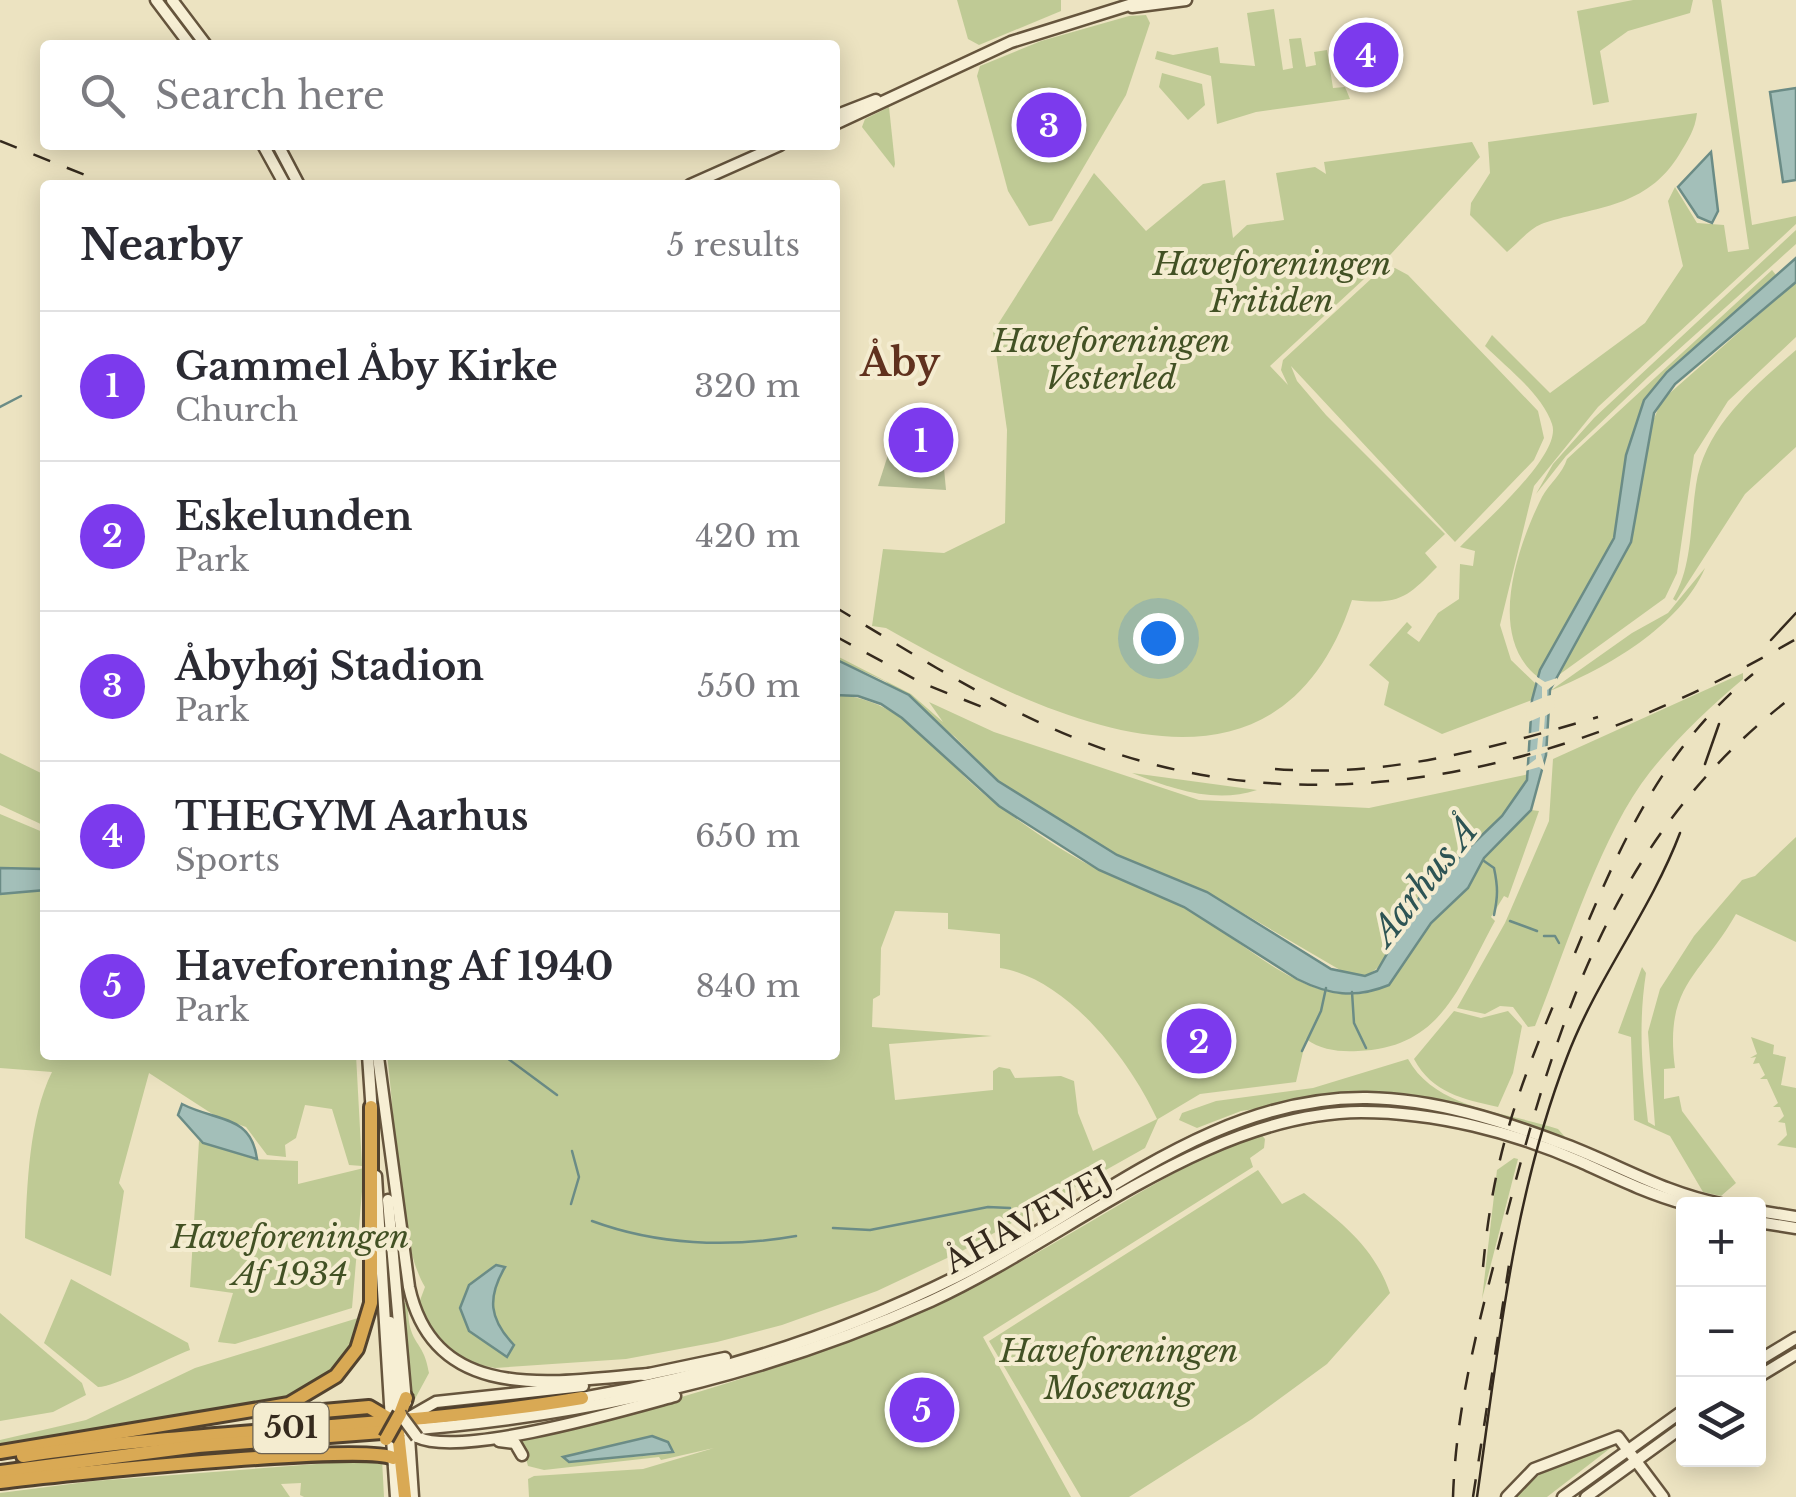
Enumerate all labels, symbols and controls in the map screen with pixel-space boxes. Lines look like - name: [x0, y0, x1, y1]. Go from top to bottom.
- pin: 4: [1334, 18, 1398, 92]
- search box: [40, 40, 840, 150]
- icon: search: [75, 68, 130, 123]
- text: Search here: [155, 72, 385, 119]
- pin: 3: [1016, 88, 1082, 162]
- text: Nearby: [80, 219, 243, 271]
- text: 5 results: [666, 225, 800, 265]
- park label: Haveforeningen Fritiden: [1152, 244, 1391, 321]
- park label: Haveforeningen Vesterled: [991, 321, 1230, 398]
- district label: Åby: [859, 338, 940, 386]
- text: Gammel Åby Kirke: [175, 343, 558, 390]
- text: 1: [106, 366, 119, 406]
- text: 320 m: [694, 366, 800, 406]
- text: Church: [175, 390, 298, 430]
- pin: 1: [888, 402, 954, 478]
- text: Eskelunden: [175, 493, 412, 540]
- text: 2: [102, 516, 123, 556]
- text: 420 m: [695, 516, 800, 556]
- text: Park: [175, 540, 249, 580]
- your location: [1133, 613, 1184, 664]
- text: Åbyhøj Stadion: [175, 643, 484, 690]
- text: 3: [102, 666, 123, 706]
- text: 550 m: [697, 666, 800, 706]
- text: Park: [175, 690, 249, 730]
- text: THEGYM Aarhus: [175, 793, 529, 840]
- water label: Aarhus Å: [1359, 808, 1488, 956]
- text: 4: [102, 816, 123, 856]
- text: 650 m: [695, 816, 800, 856]
- text: Sports: [175, 840, 280, 880]
- text: Haveforening Af 1940: [175, 943, 613, 990]
- text: 5: [103, 966, 122, 1006]
- text: 840 m: [696, 966, 800, 1006]
- text: Park: [175, 990, 249, 1030]
- pin: 2: [1166, 1004, 1232, 1078]
- street label: ÅHAVEVEJ: [936, 1157, 1119, 1283]
- map controls: [1676, 1197, 1766, 1467]
- button: +: [1676, 1197, 1766, 1287]
- park label: Haveforeningen Af 1934: [170, 1217, 409, 1294]
- button: −: [1676, 1287, 1766, 1377]
- park label: Haveforeningen Mosevang: [999, 1331, 1238, 1408]
- pin: 5: [890, 1372, 954, 1448]
- button: layers: [1676, 1377, 1766, 1467]
- road number: 501: [254, 1403, 328, 1453]

